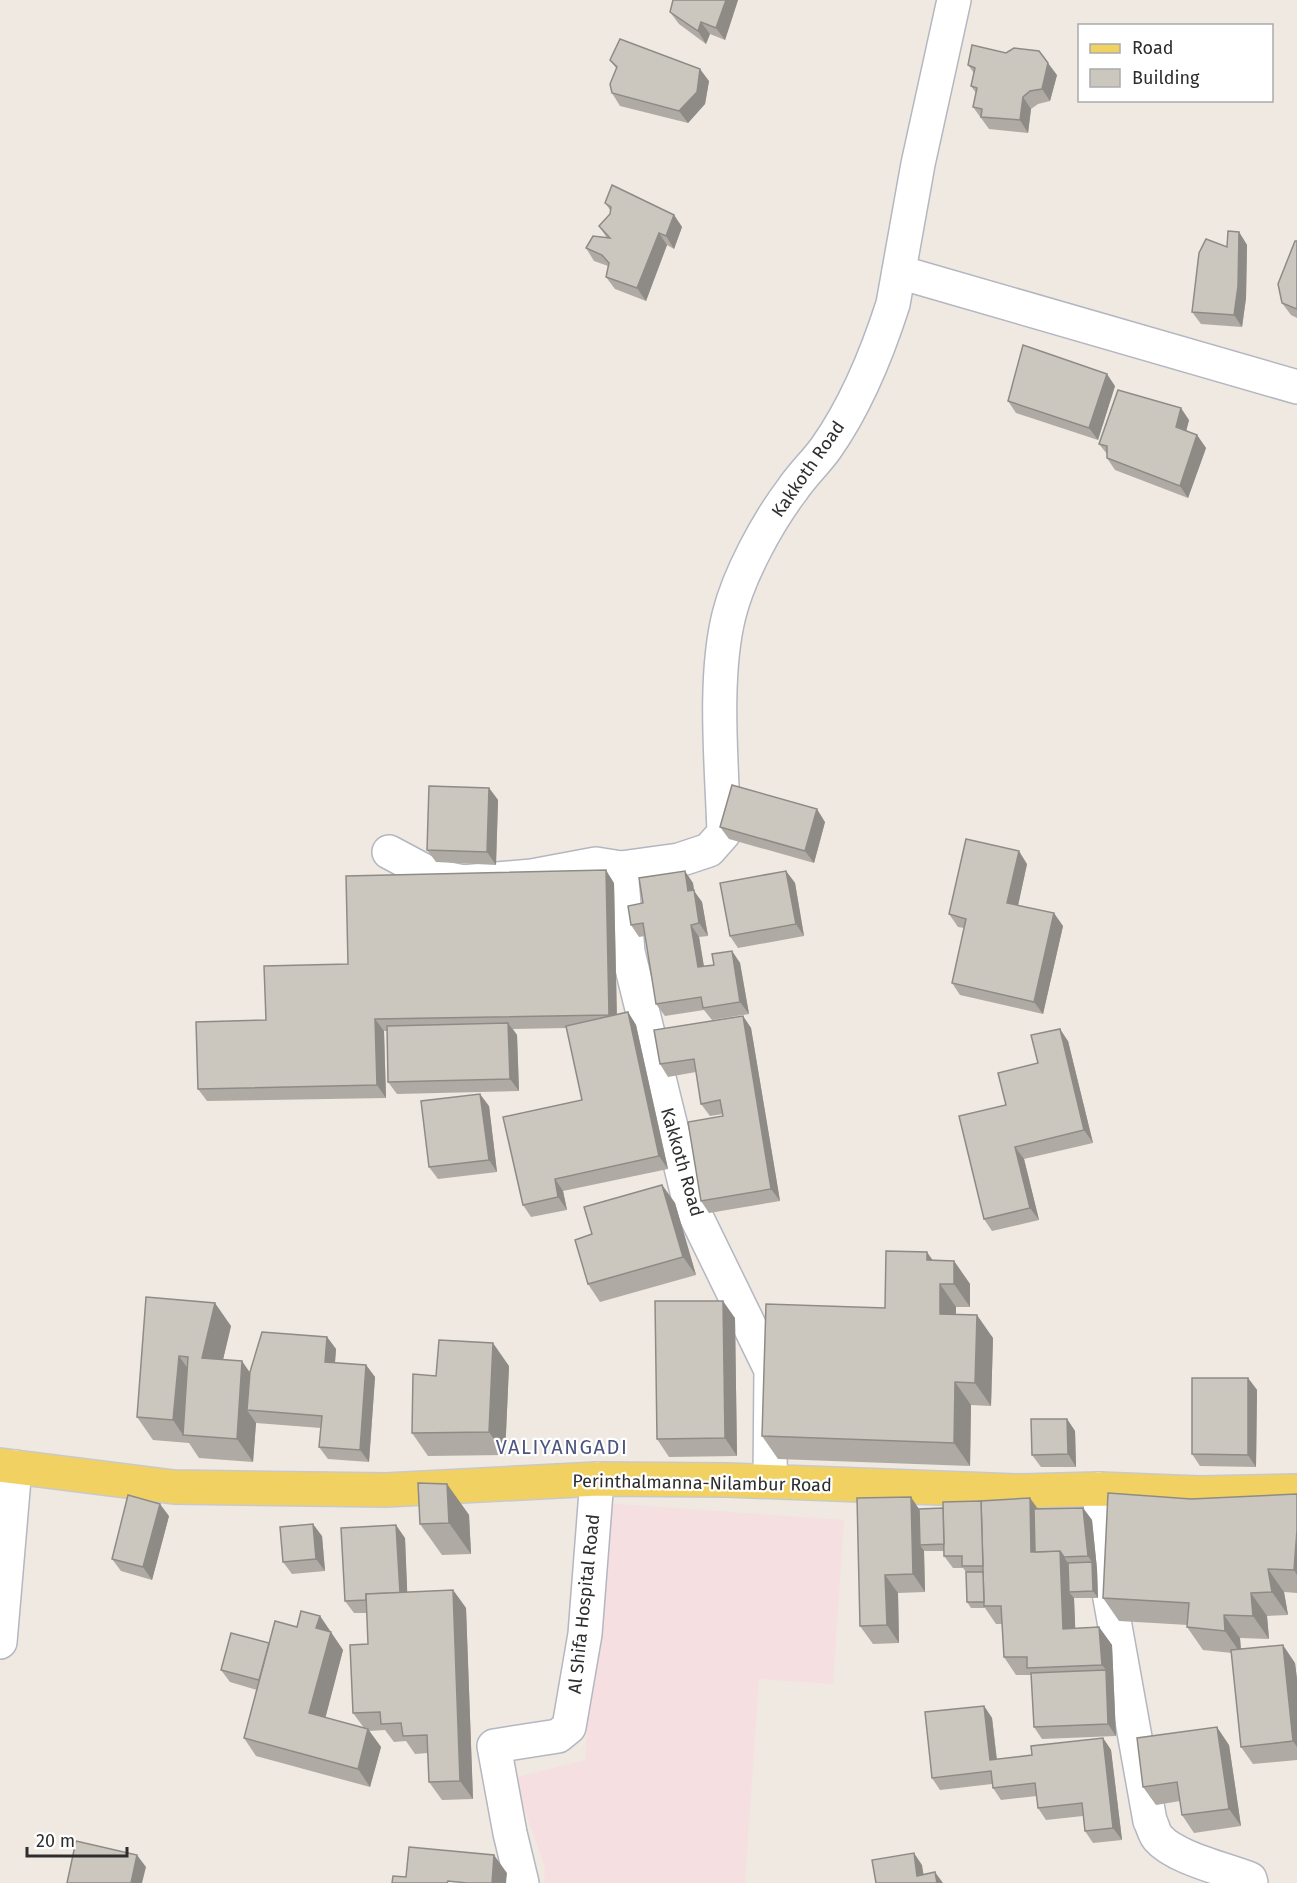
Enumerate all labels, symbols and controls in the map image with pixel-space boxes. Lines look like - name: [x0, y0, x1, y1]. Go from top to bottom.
- legend: [1078, 24, 1273, 102]
- text: Road: [1132, 37, 1174, 59]
- text: Building: [1132, 67, 1200, 89]
- street label: Kakkoth Road: [767, 417, 849, 521]
- street label: Kakkoth Road: [656, 1105, 708, 1219]
- district label: VALIYANGADI: [496, 1435, 628, 1459]
- street label: Perinthalmanna-Nilambur Road: [572, 1470, 832, 1496]
- street label: Al Shifa Hospital Road: [564, 1513, 604, 1695]
- scale bar: [27, 1820, 128, 1858]
- text: 20 m: [36, 1830, 75, 1852]

